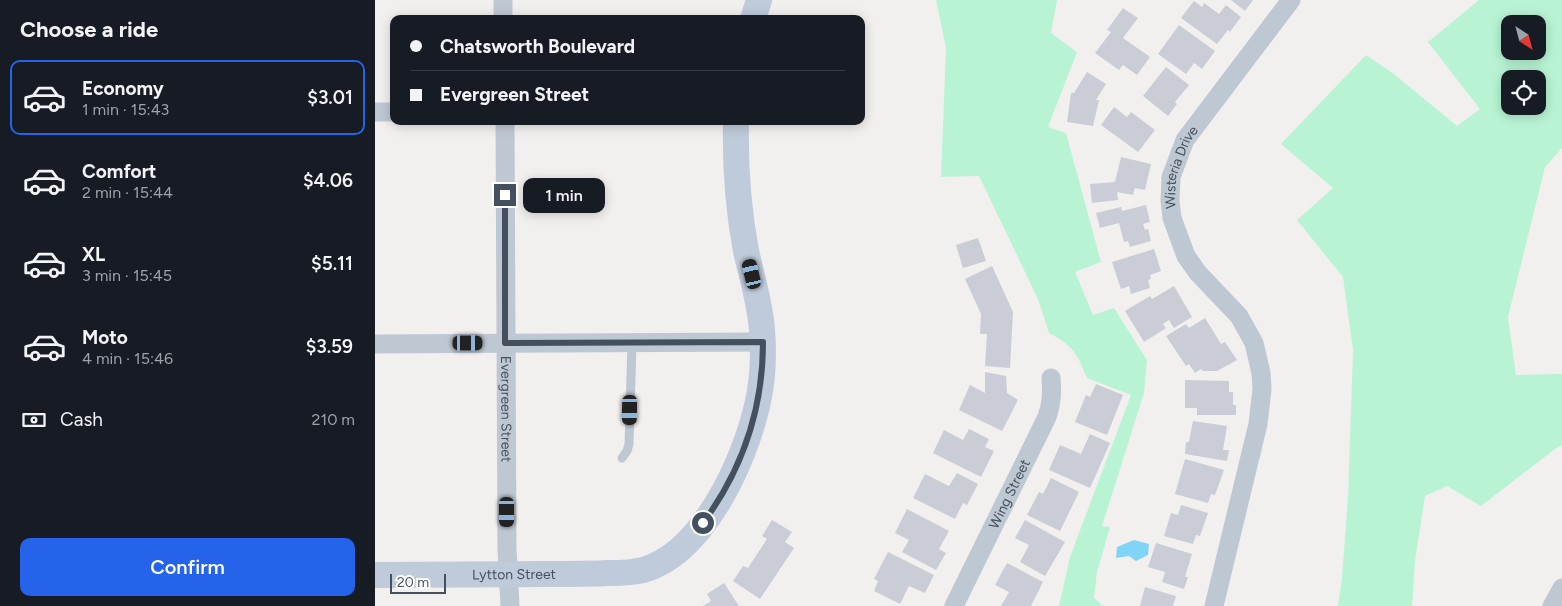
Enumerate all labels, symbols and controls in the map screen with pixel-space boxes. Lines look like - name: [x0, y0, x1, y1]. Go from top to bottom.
- north arrow: [1501, 15, 1546, 60]
- map controls: [1501, 15, 1546, 115]
- text: Choose a ride: [20, 16, 158, 43]
- text: Chatsworth Boulevard: [440, 35, 635, 58]
- button: locate: [1501, 70, 1546, 115]
- icon: car: [22, 75, 67, 120]
- text: Economy: [82, 77, 164, 100]
- text: Evergreen Street: [440, 83, 589, 106]
- text: $3.01: [307, 86, 353, 109]
- text: 1 min · 15:43: [82, 100, 169, 119]
- street label: Wisteria Drive: [1161, 122, 1202, 210]
- icon: car: [22, 158, 67, 203]
- text: Comfort: [82, 160, 157, 183]
- text: $4.06: [303, 169, 353, 192]
- callout: 1 min: [523, 178, 605, 212]
- text: 2 min · 15:44: [82, 183, 173, 202]
- route end: [494, 184, 516, 206]
- text: 1 min: [545, 186, 583, 205]
- icon: car: [22, 241, 67, 286]
- text: XL: [82, 243, 105, 266]
- text: $5.11: [311, 252, 353, 275]
- car: [741, 258, 762, 290]
- text: 3 min · 15:45: [82, 266, 172, 285]
- icon: car: [22, 324, 67, 369]
- text: Moto: [82, 326, 128, 349]
- text: $3.59: [306, 335, 353, 358]
- car: [453, 336, 483, 351]
- text: 4 min · 15:46: [82, 349, 173, 368]
- street label: Evergreen Street: [498, 356, 515, 462]
- car: [622, 395, 637, 425]
- icon: cash: [20, 406, 48, 434]
- text: Cash: [60, 408, 103, 431]
- text: 210 m: [312, 410, 355, 429]
- street label: Wing Street: [985, 456, 1033, 531]
- car: [499, 497, 514, 527]
- route start: [692, 512, 714, 534]
- button: Confirm: [20, 538, 355, 596]
- street label: Lytton Street: [472, 565, 556, 583]
- scale bar: [390, 571, 446, 594]
- text: 20 m: [397, 574, 429, 591]

